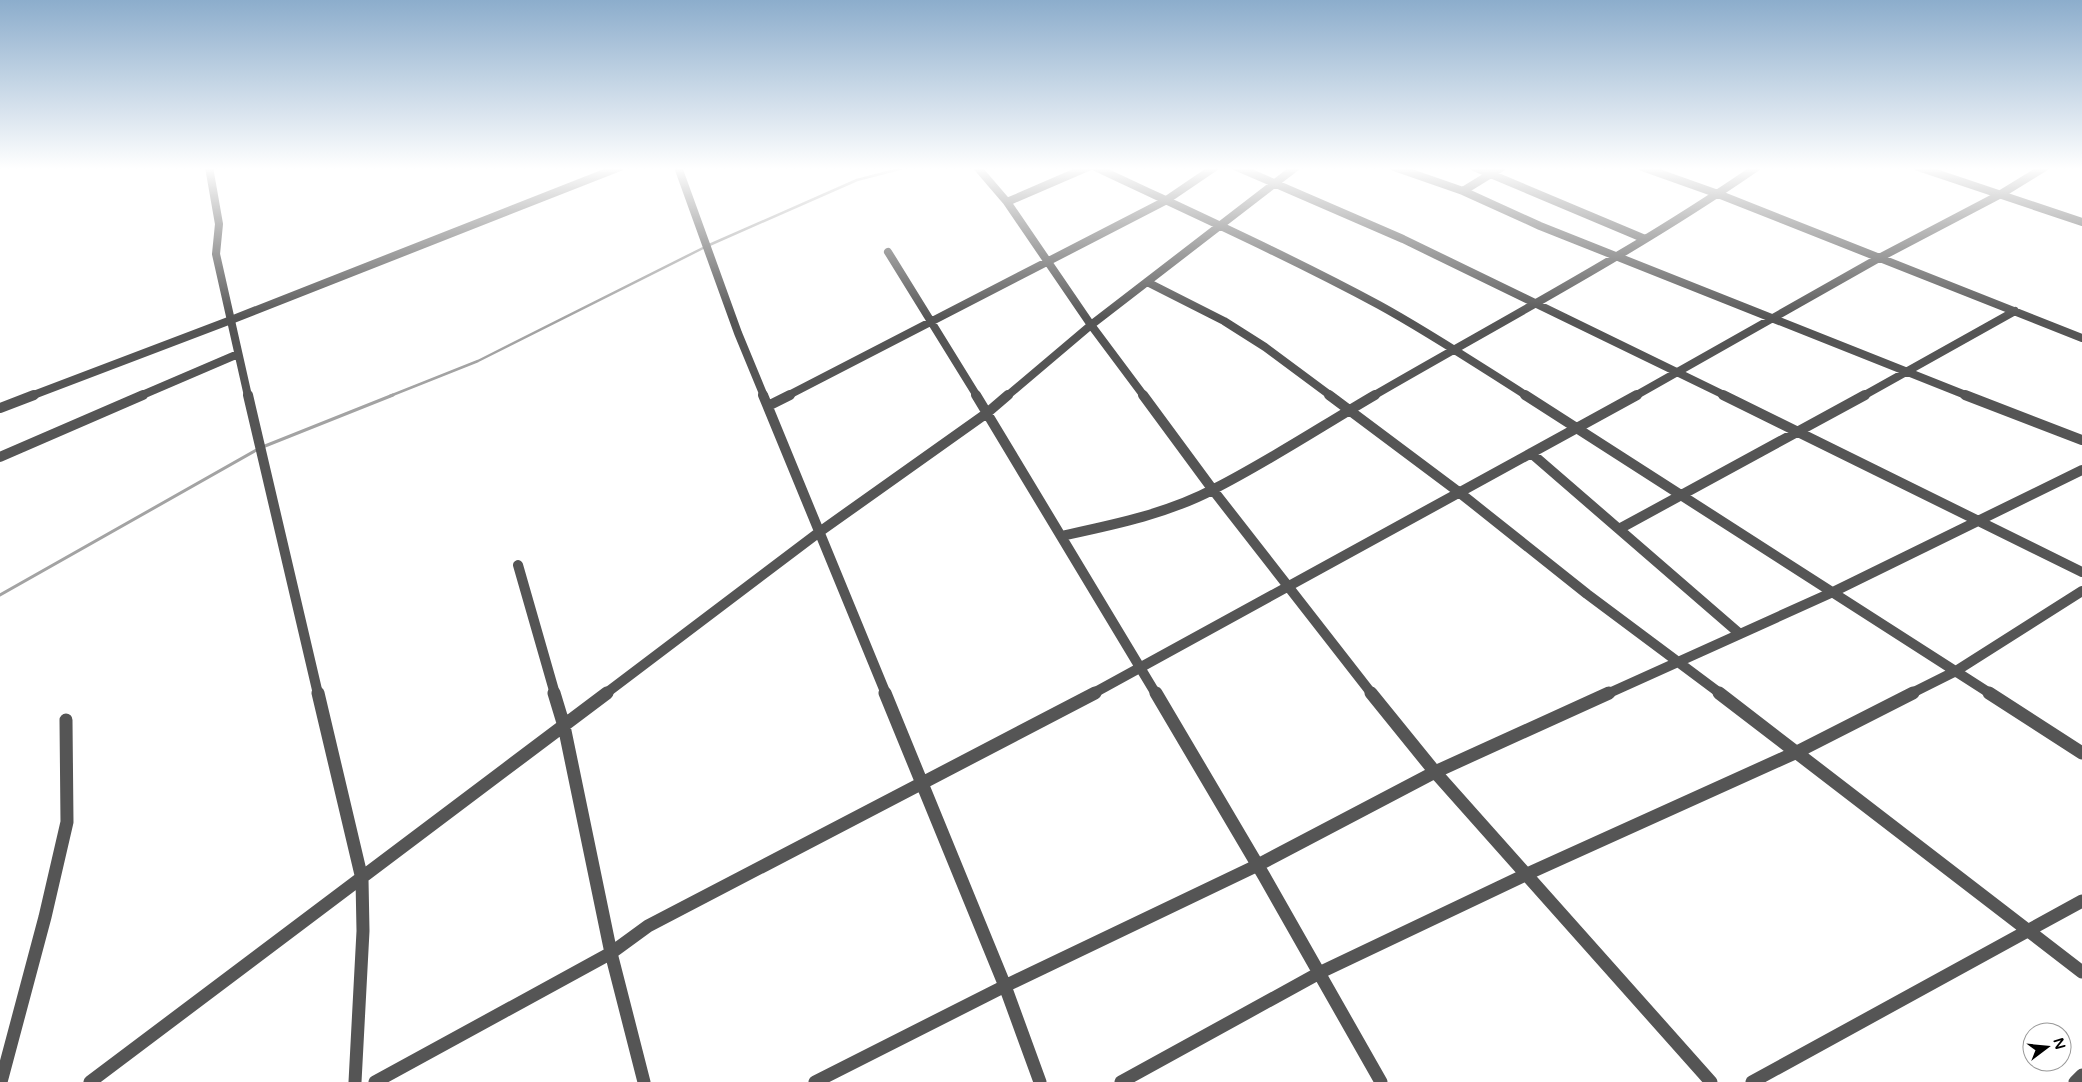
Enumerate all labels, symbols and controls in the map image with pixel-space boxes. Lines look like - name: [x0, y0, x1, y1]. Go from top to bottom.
- north arrow: [2022, 1022, 2072, 1072]
- text: N: [2049, 1036, 2069, 1051]

